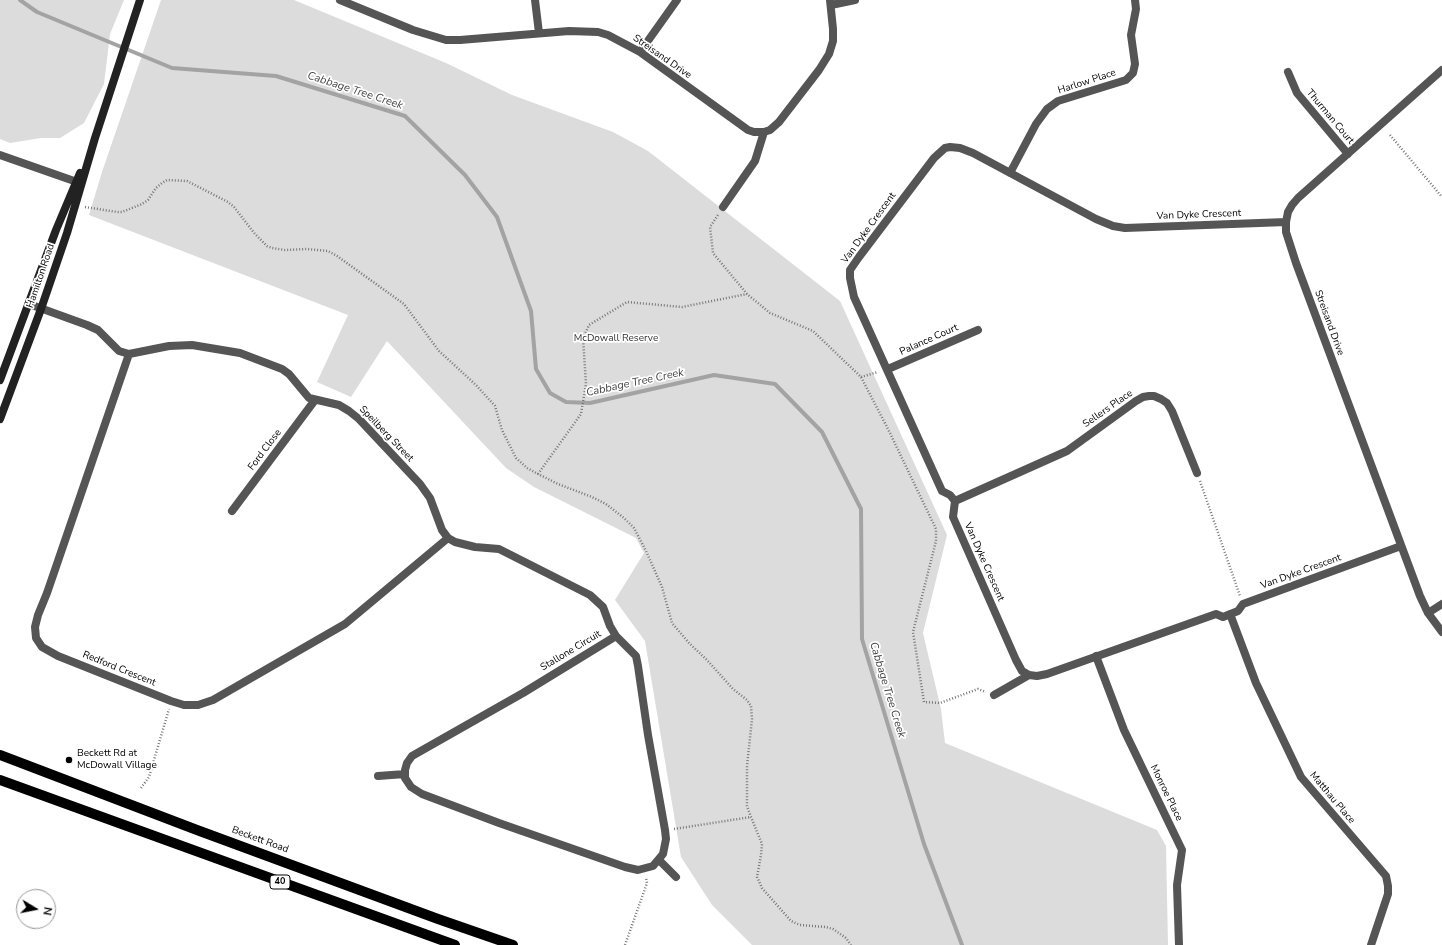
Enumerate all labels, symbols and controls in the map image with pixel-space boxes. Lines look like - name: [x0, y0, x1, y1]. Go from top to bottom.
- street label: Streisand Drive: [630, 32, 694, 82]
- street label: Harlow Place: [1056, 67, 1118, 97]
- water label: Cabbage Tree Creek: [306, 69, 404, 113]
- street label: Thurman Court: [1304, 87, 1356, 147]
- street label: Van Dyke Crescent: [839, 190, 899, 266]
- street label: Van Dyke Crescent: [1157, 208, 1241, 222]
- street label: Hamilton Road: [24, 242, 58, 310]
- street label: Streisand Drive: [1312, 289, 1346, 357]
- street label: Palance Court: [898, 322, 960, 358]
- park label: McDowall Reserve: [574, 333, 658, 345]
- water label: Cabbage Tree Creek: [585, 366, 685, 400]
- street label: Sellers Place: [1081, 387, 1135, 431]
- street label: Speilberg Street: [356, 404, 416, 464]
- street label: Ford Close: [246, 427, 284, 473]
- street label: Van Dyke Crescent: [961, 521, 1007, 603]
- street label: Van Dyke Crescent: [1259, 552, 1343, 592]
- street label: Stallone Circuit: [539, 628, 603, 674]
- water label: Cabbage Tree Creek: [866, 640, 908, 740]
- street label: Redford Crescent: [81, 649, 157, 689]
- place label: Beckett Rd at McDowall Village: [77, 748, 157, 772]
- marker: Beckett Rd at McDowall Village: [64, 755, 74, 765]
- street label: Monroe Place: [1147, 763, 1185, 823]
- street label: Matthau Place: [1307, 770, 1357, 826]
- street label: Beckett Road: [230, 824, 290, 856]
- road number: 40: [270, 875, 290, 889]
- north arrow: [16, 889, 56, 929]
- text: N: [39, 906, 55, 916]

